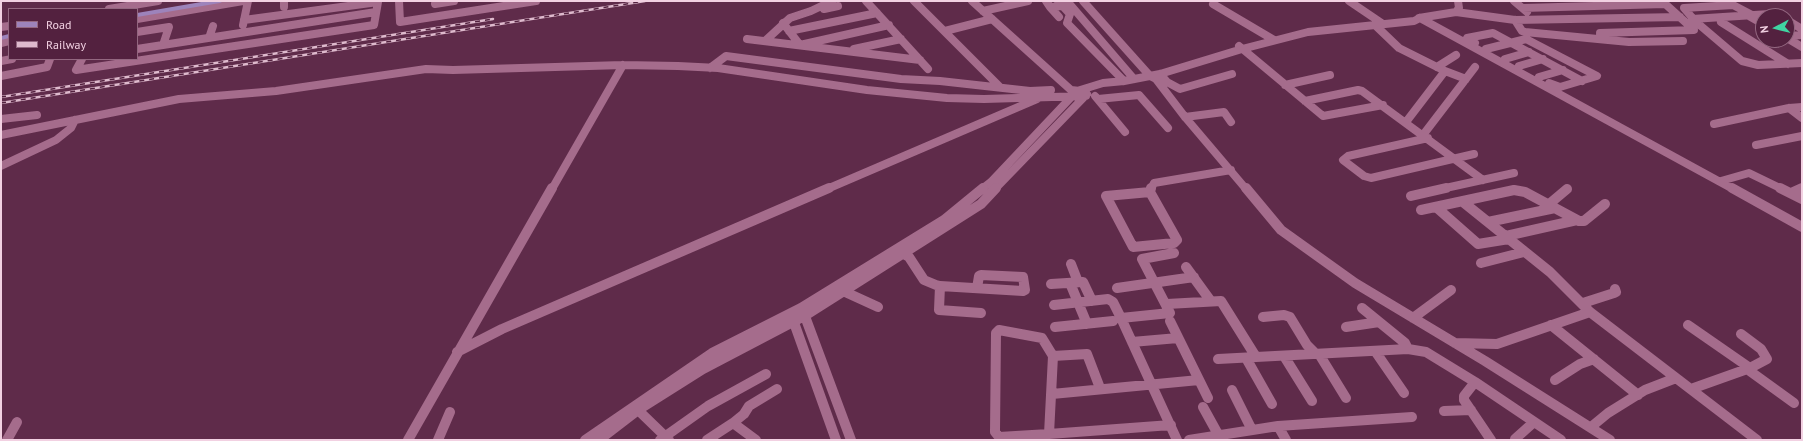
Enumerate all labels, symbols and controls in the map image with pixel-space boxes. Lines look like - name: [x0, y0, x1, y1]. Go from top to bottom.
- legend: [8, 8, 138, 60]
- north arrow: [1755, 8, 1795, 48]
- text: Road: [46, 17, 71, 32]
- text: N: [1757, 25, 1771, 34]
- text: Railway: [46, 37, 86, 52]

